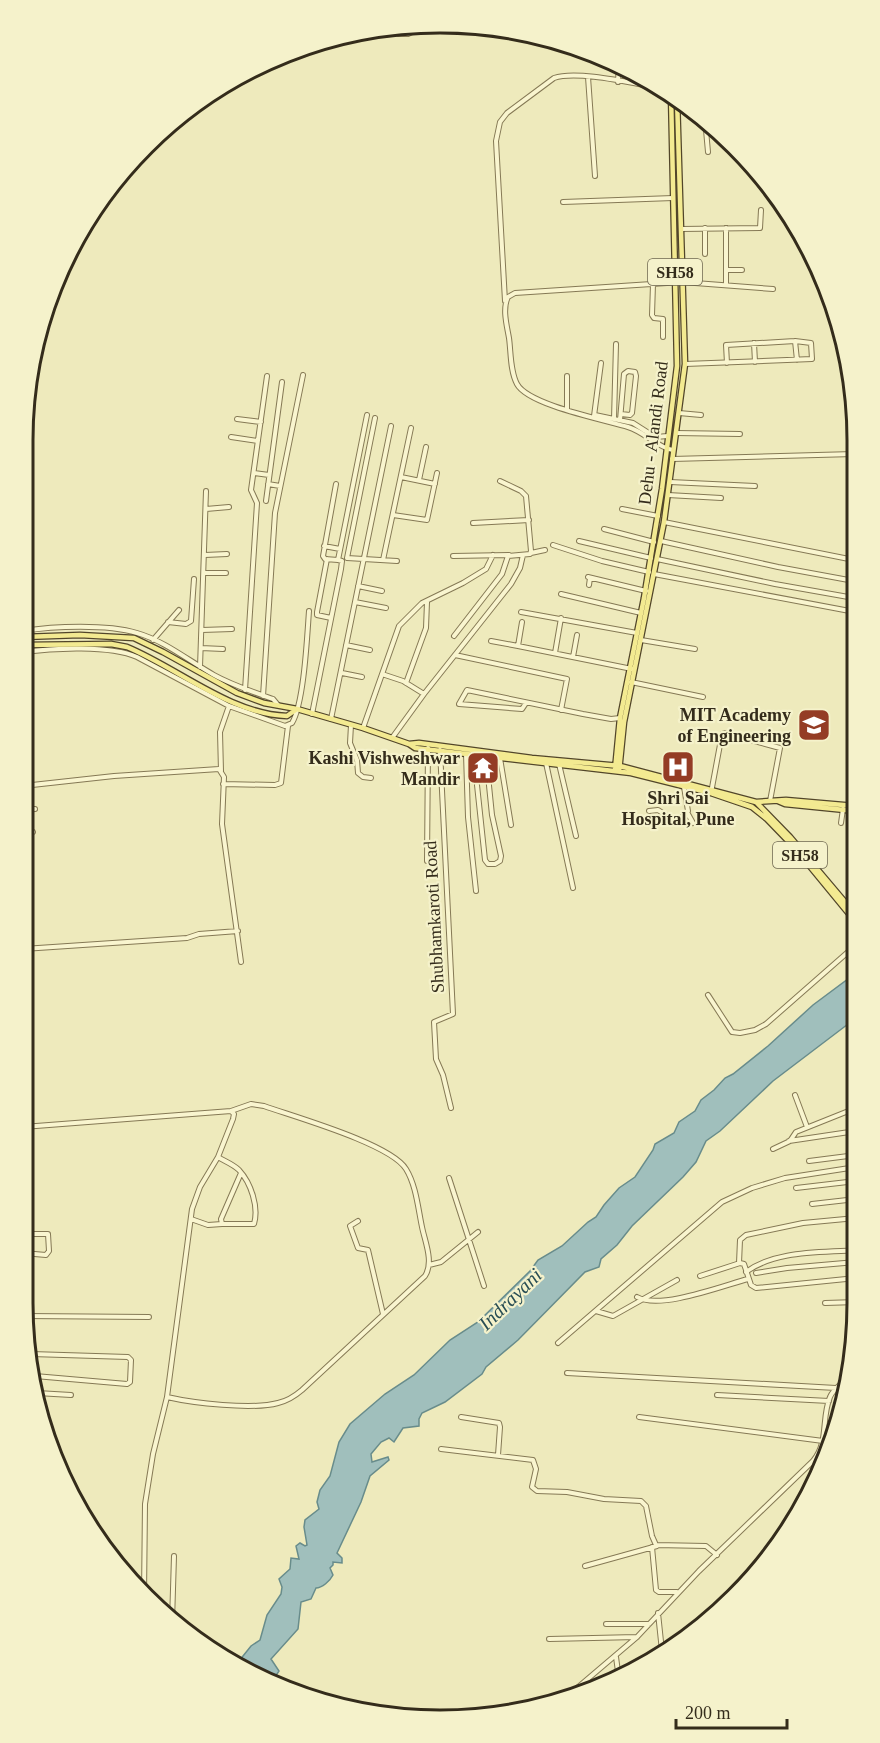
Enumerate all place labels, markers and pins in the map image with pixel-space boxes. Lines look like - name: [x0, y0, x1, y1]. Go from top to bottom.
- place label: MIT Academy of Engineering: [677, 705, 791, 746]
- school or university icon: MIT Academy of Engineering: [796, 707, 832, 743]
- place label: Kashi Vishweshwar Mandir: [308, 748, 460, 789]
- hospital icon: Shri Sai Hospital, Pune: [660, 749, 696, 785]
- temple icon: Kashi Vishweshwar Mandir: [465, 750, 501, 786]
- place label: Shri Sai Hospital, Pune: [621, 788, 735, 829]

